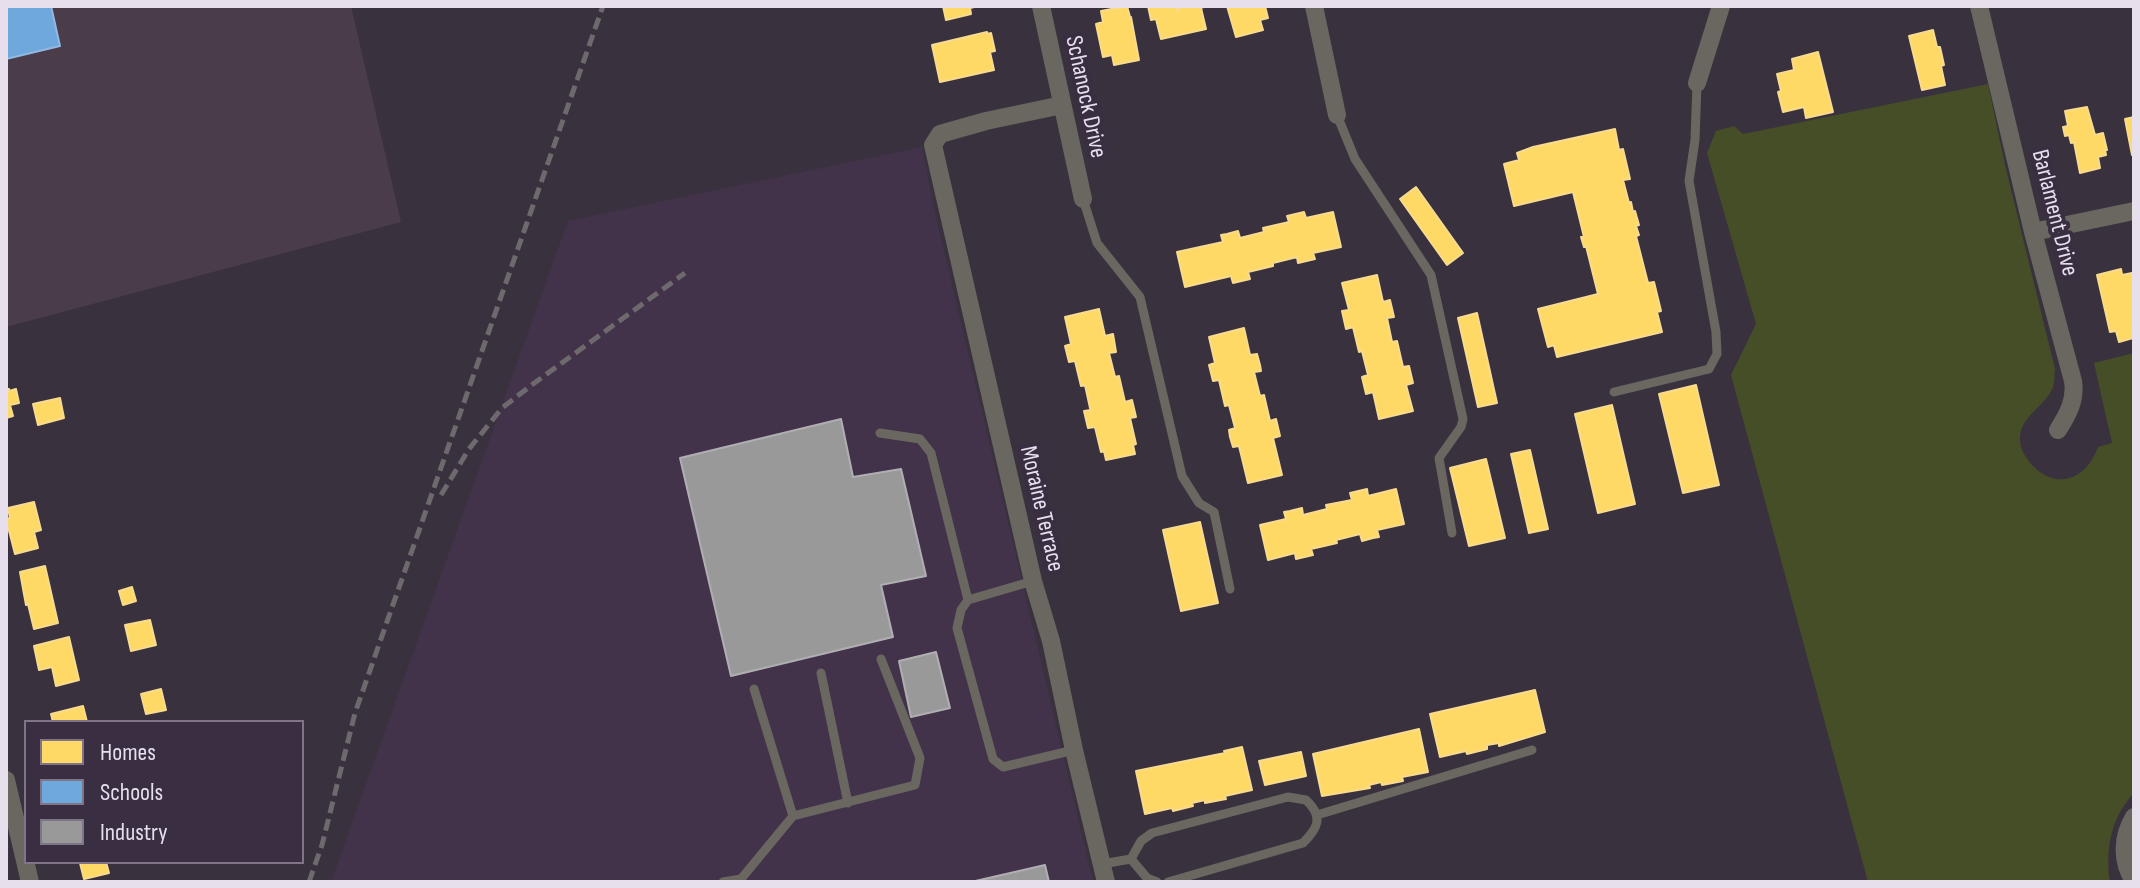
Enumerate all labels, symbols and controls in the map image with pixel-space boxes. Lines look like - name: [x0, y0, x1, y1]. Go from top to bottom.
- street label: Schanock Drive: [1058, 33, 1112, 161]
- street label: Barlament Drive: [2024, 147, 2084, 279]
- street label: Moraine Terrace: [1013, 444, 1069, 574]
- legend: [24, 720, 304, 864]
- text: Homes: [100, 738, 156, 767]
- text: Schools: [100, 778, 163, 807]
- text: Industry: [100, 818, 167, 847]

